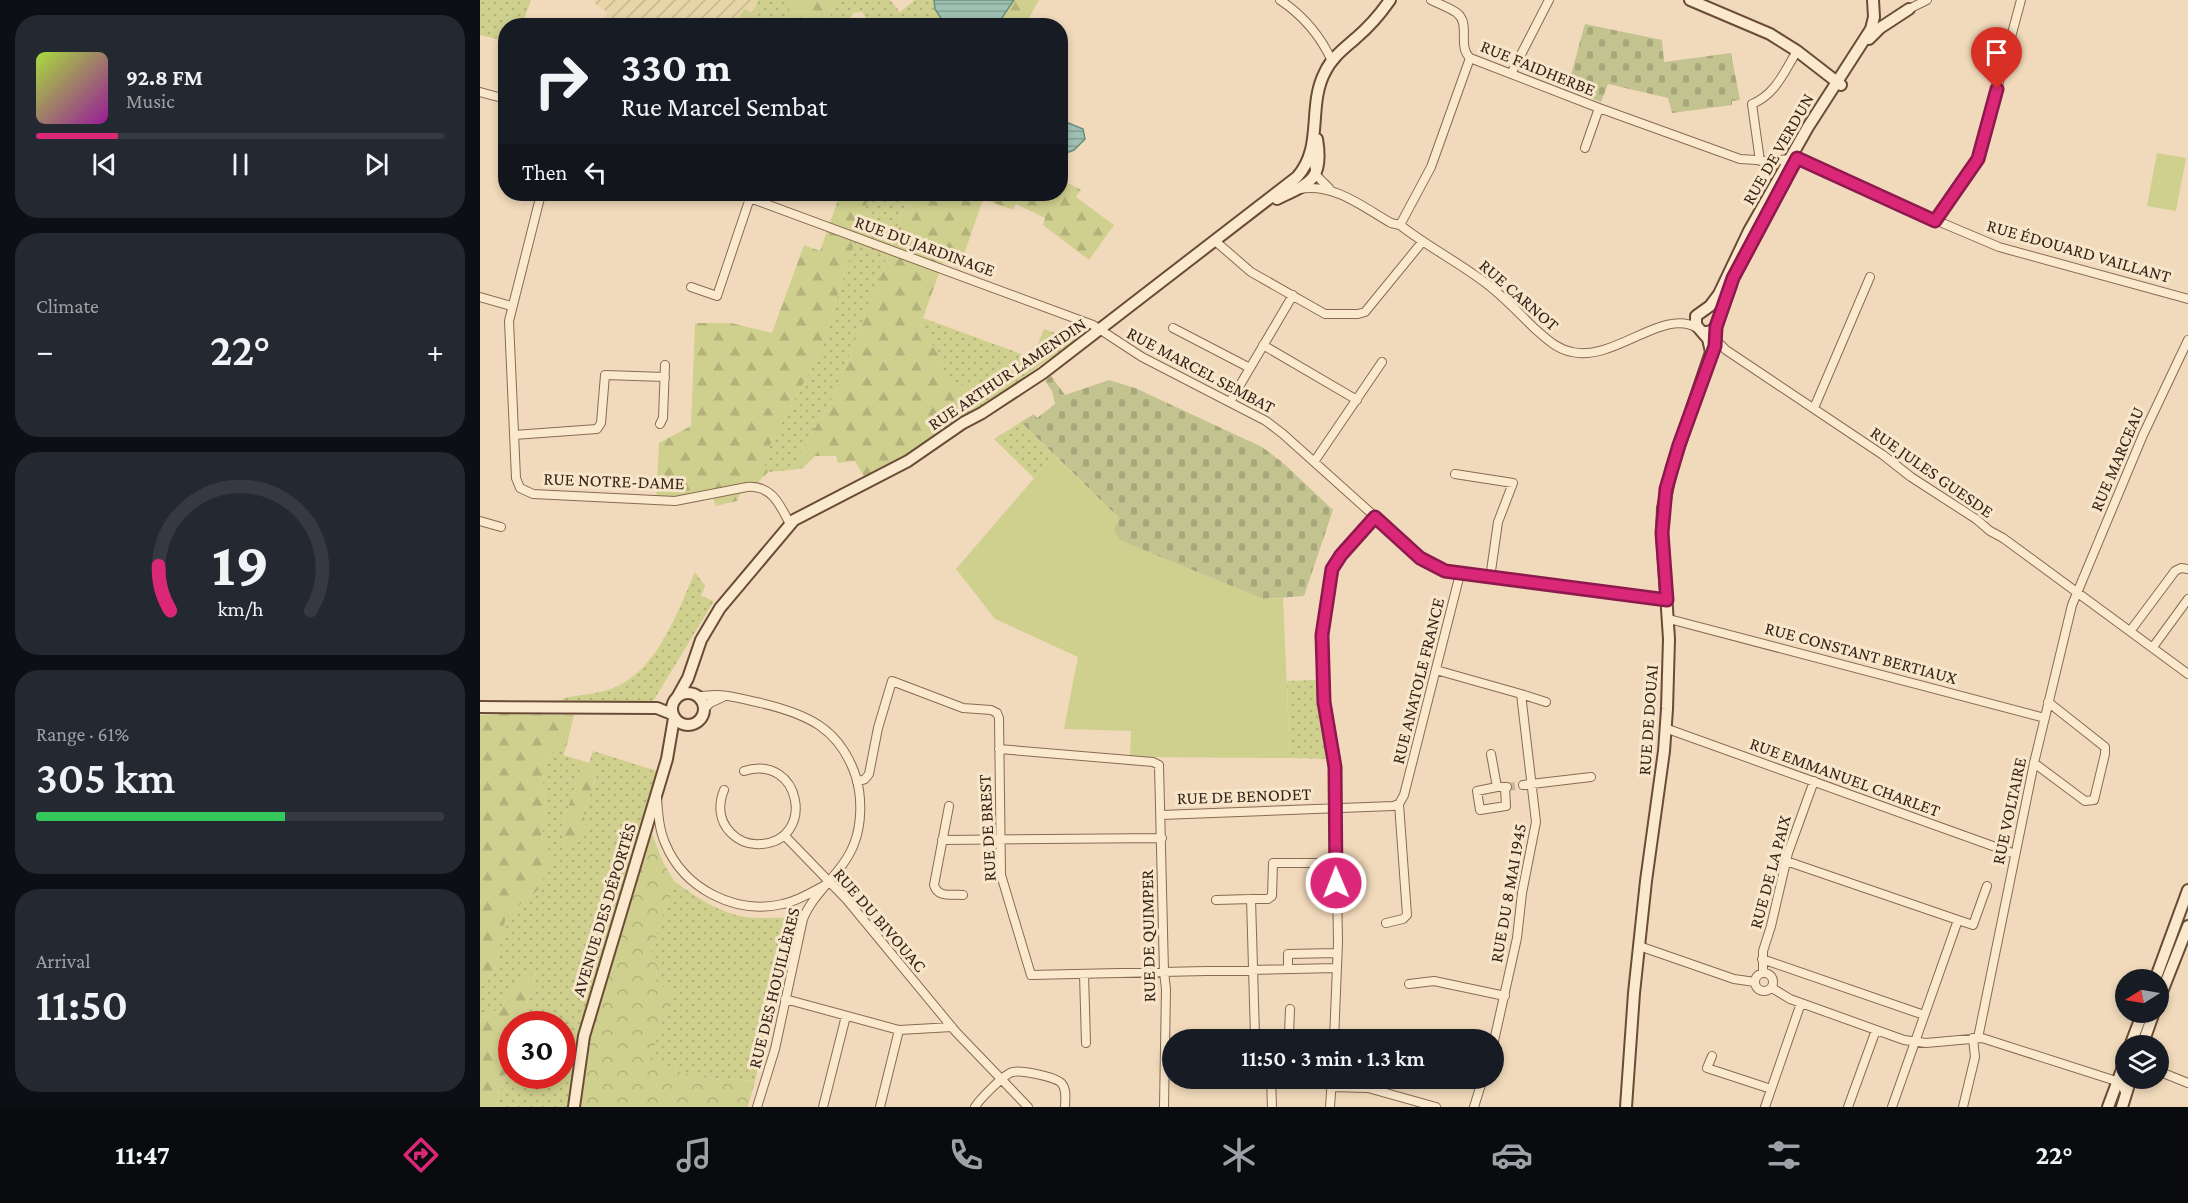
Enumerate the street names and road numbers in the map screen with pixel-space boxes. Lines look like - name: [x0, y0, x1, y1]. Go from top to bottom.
- street label: RUE FAIDHERBE: [1478, 36, 1598, 100]
- street label: RUE DE VERDUN: [1738, 90, 1818, 208]
- street label: RUE DU JARDINAGE: [852, 211, 998, 281]
- street label: RUE ÉDOUARD VAILLANT: [1985, 215, 2173, 287]
- street label: RUE CARNOT: [1475, 255, 1563, 335]
- street label: RUE ARTHUR LAMENDIN: [924, 314, 1090, 434]
- street label: RUE MARCEL SEMBAT: [1124, 323, 1279, 418]
- street label: RUE MARCEAU: [2086, 404, 2148, 514]
- street label: RUE JULES GUESDE: [1867, 422, 1997, 522]
- street label: RUE NOTRE-DAME: [543, 469, 685, 493]
- street label: RUE ANATOLE FRANCE: [1388, 596, 1448, 766]
- street label: RUE CONSTANT BERTIAUX: [1763, 618, 1960, 688]
- street label: RUE DE DOUAI: [1634, 664, 1662, 776]
- street label: RUE EMMANUEL CHARLET: [1747, 733, 1943, 821]
- street label: RUE VOLTAIRE: [1988, 755, 2030, 866]
- street label: RUE DE BREST: [974, 774, 1000, 882]
- street label: RUE DE BENODET: [1176, 784, 1312, 808]
- street label: RUE DE LA PAIX: [1745, 812, 1795, 931]
- street label: AVENUE DES DÉPORTÉS: [568, 821, 640, 999]
- street label: RUE DU 8 MAI 1945: [1486, 822, 1530, 964]
- street label: RUE DU BIVOUAC: [829, 864, 931, 976]
- street label: RUE DE QUIMPER: [1137, 869, 1159, 1002]
- street label: RUE DES HOUILLÈRES: [744, 906, 804, 1070]

